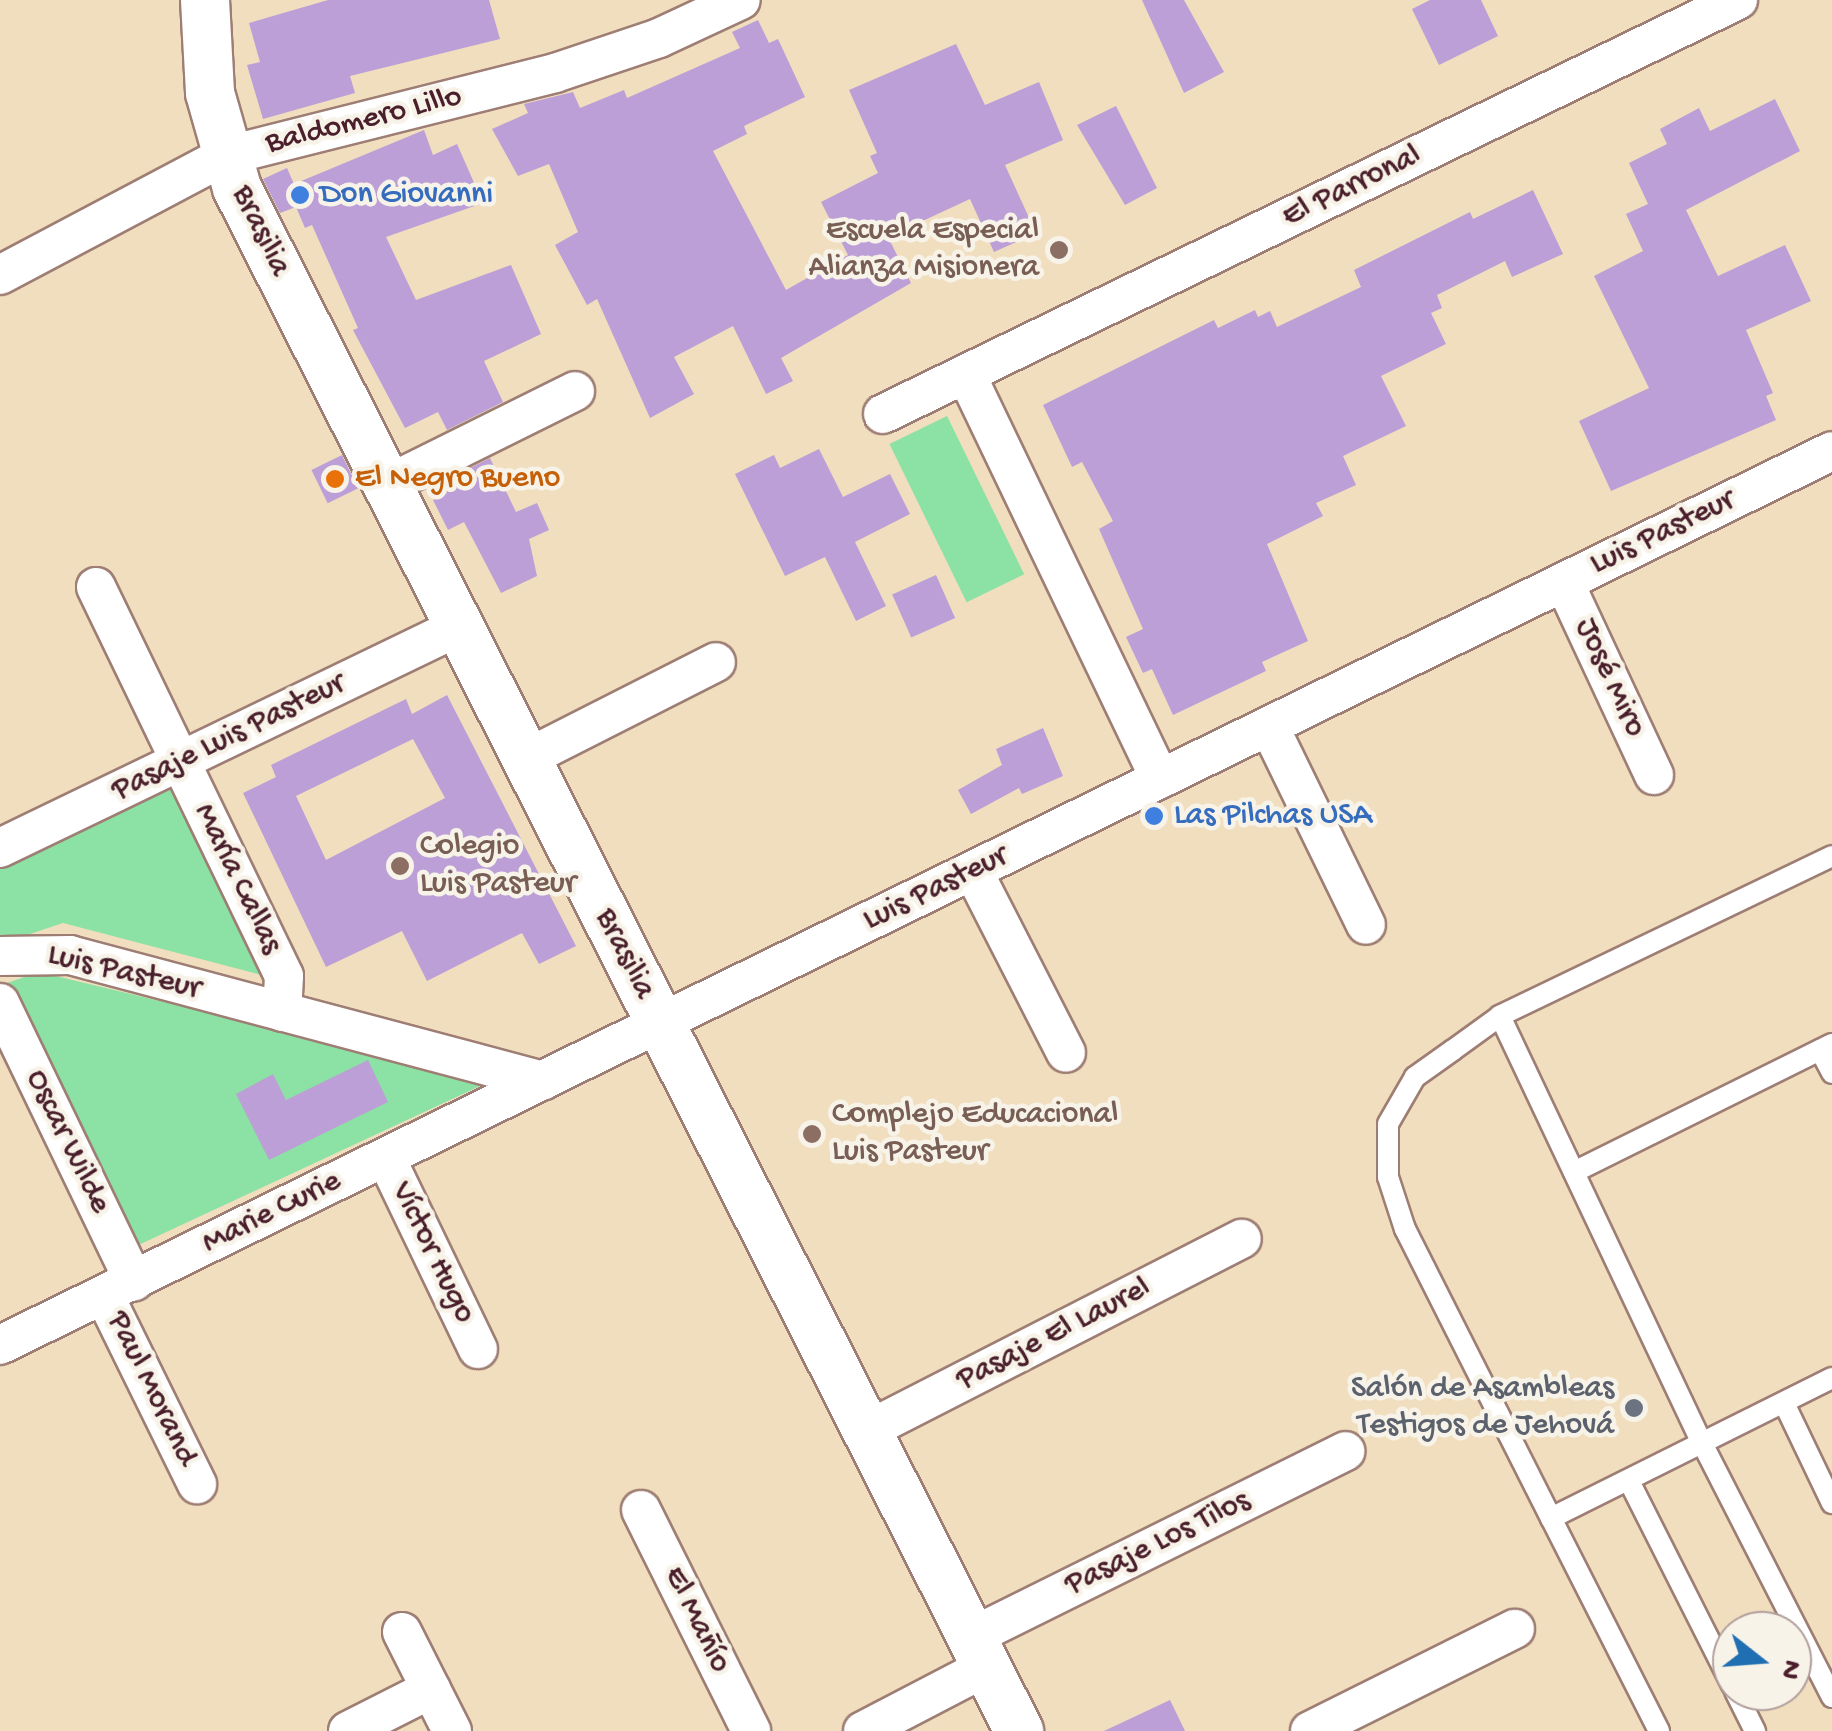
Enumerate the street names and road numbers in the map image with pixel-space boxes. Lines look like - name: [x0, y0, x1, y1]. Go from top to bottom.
- street label: Baldomero Lillo: [262, 78, 466, 164]
- street label: El Parronal: [1277, 137, 1427, 237]
- street label: Brasilia: [222, 179, 298, 283]
- street label: Luis Pasteur: [1584, 482, 1742, 584]
- street label: José Miro: [1565, 613, 1653, 743]
- street label: Pasaje Luis Pasteur: [106, 665, 352, 811]
- street label: María Callas: [184, 798, 290, 960]
- street label: Luis Pasteur: [857, 838, 1015, 940]
- street label: Brasilia: [585, 903, 663, 1005]
- street label: Luis Pasteur: [44, 937, 204, 1009]
- street label: Oscar Wilde: [16, 1064, 118, 1220]
- street label: Marie Curie: [196, 1163, 348, 1263]
- street label: Víctor Hugo: [381, 1176, 483, 1330]
- street label: Pasaje El Laurel: [951, 1270, 1157, 1400]
- street label: Paul Morand: [97, 1306, 205, 1472]
- street label: Pasaje Los Tilos: [1059, 1483, 1257, 1605]
- street label: El Mañío: [654, 1561, 738, 1679]

